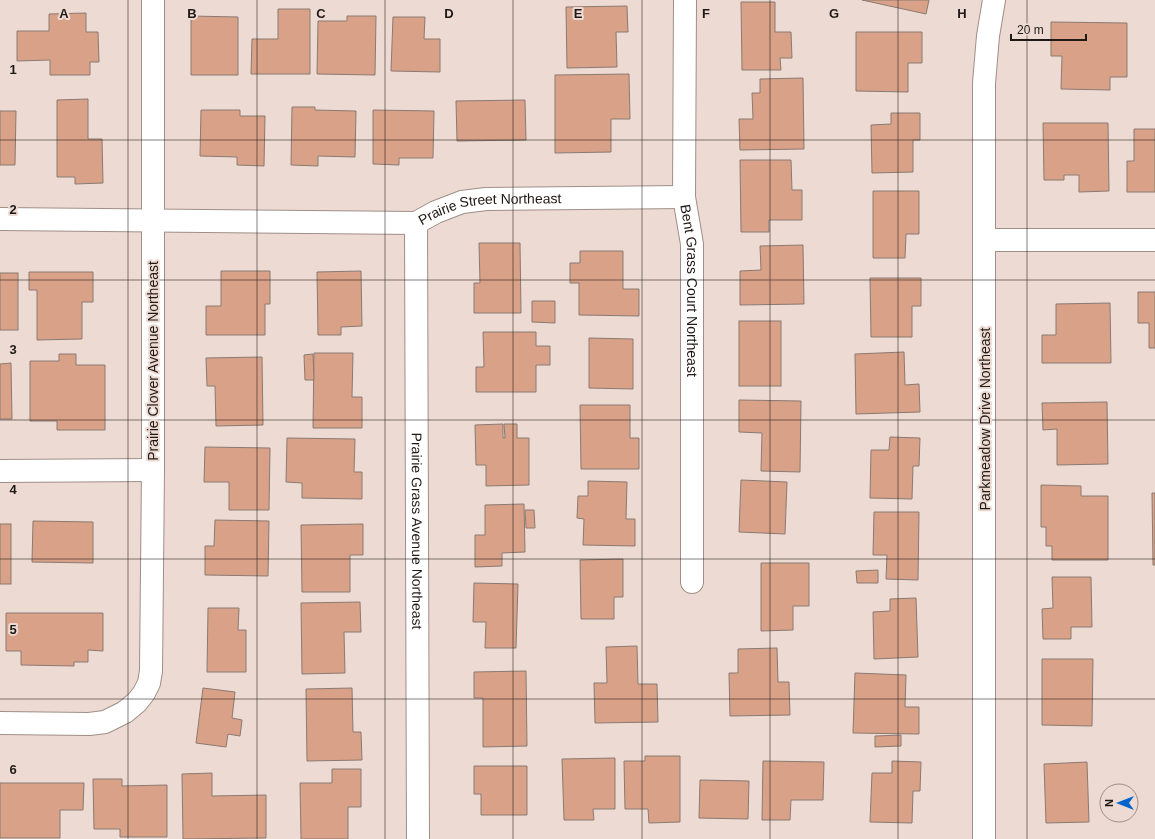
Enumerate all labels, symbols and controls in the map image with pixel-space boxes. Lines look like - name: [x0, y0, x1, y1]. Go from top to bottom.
- text: A: [59, 6, 69, 21]
- text: B: [187, 6, 197, 21]
- text: C: [316, 6, 326, 21]
- text: D: [444, 6, 454, 21]
- text: E: [574, 6, 583, 21]
- text: F: [702, 6, 710, 21]
- text: G: [829, 6, 839, 21]
- text: H: [957, 6, 967, 21]
- scale bar: [1011, 16, 1086, 42]
- text: 20 m: [1017, 23, 1044, 37]
- text: 1: [9, 62, 17, 77]
- street label: Prairie Street Northeast: [415, 190, 562, 228]
- text: 2: [9, 202, 17, 217]
- street label: Bent Grass Court Northeast: [677, 203, 700, 377]
- street label: Prairie Clover Avenue Northeast: [145, 261, 161, 461]
- street label: Parkmeadow Drive Northeast: [977, 327, 993, 510]
- text: 3: [9, 342, 17, 357]
- street label: Prairie Grass Avenue Northeast: [409, 433, 425, 630]
- text: 4: [9, 482, 17, 497]
- text: 5: [9, 622, 17, 637]
- text: 6: [9, 762, 17, 777]
- north arrow: [1099, 783, 1139, 823]
- text: N: [1103, 799, 1115, 807]

